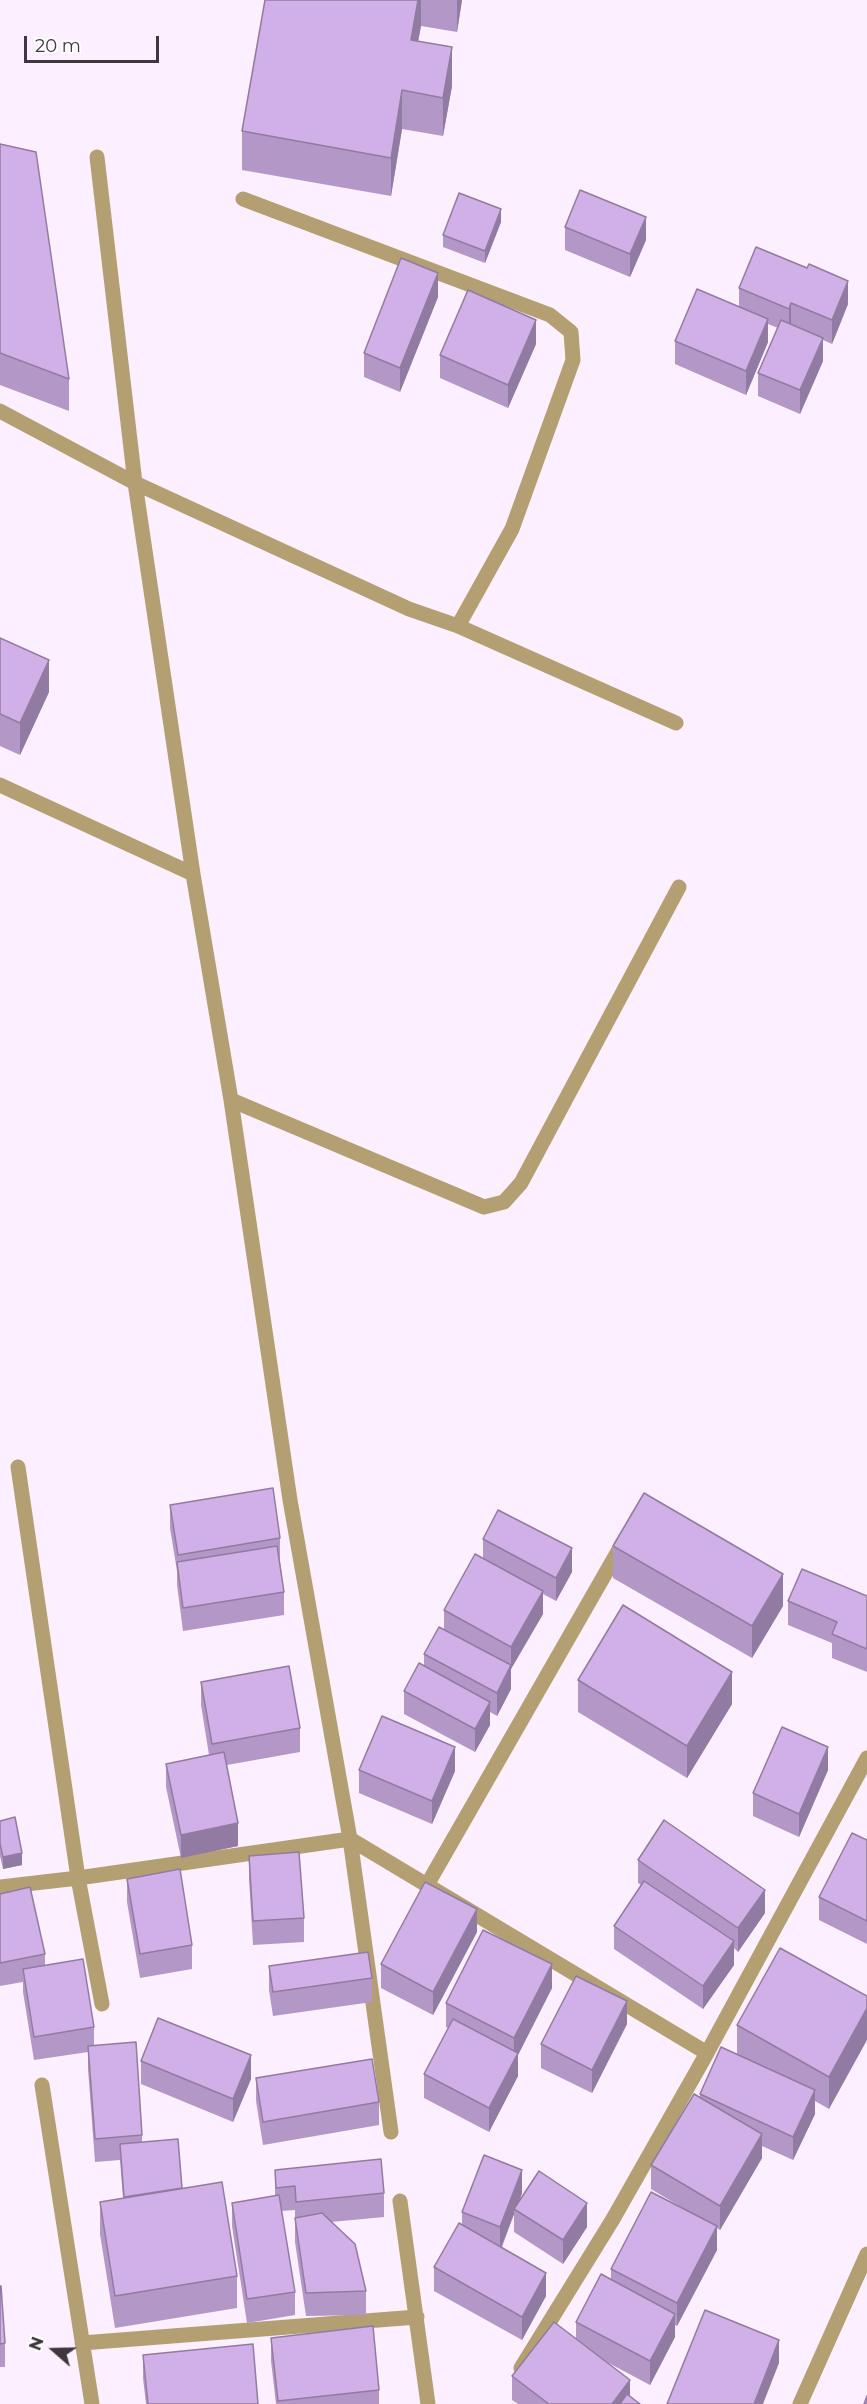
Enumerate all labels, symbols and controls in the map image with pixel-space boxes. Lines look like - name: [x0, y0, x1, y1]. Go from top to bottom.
- scale bar: [27, 24, 162, 62]
- text: 20 m: [35, 35, 81, 57]
- north arrow: [24, 2320, 84, 2380]
- text: N: [25, 2334, 48, 2353]

